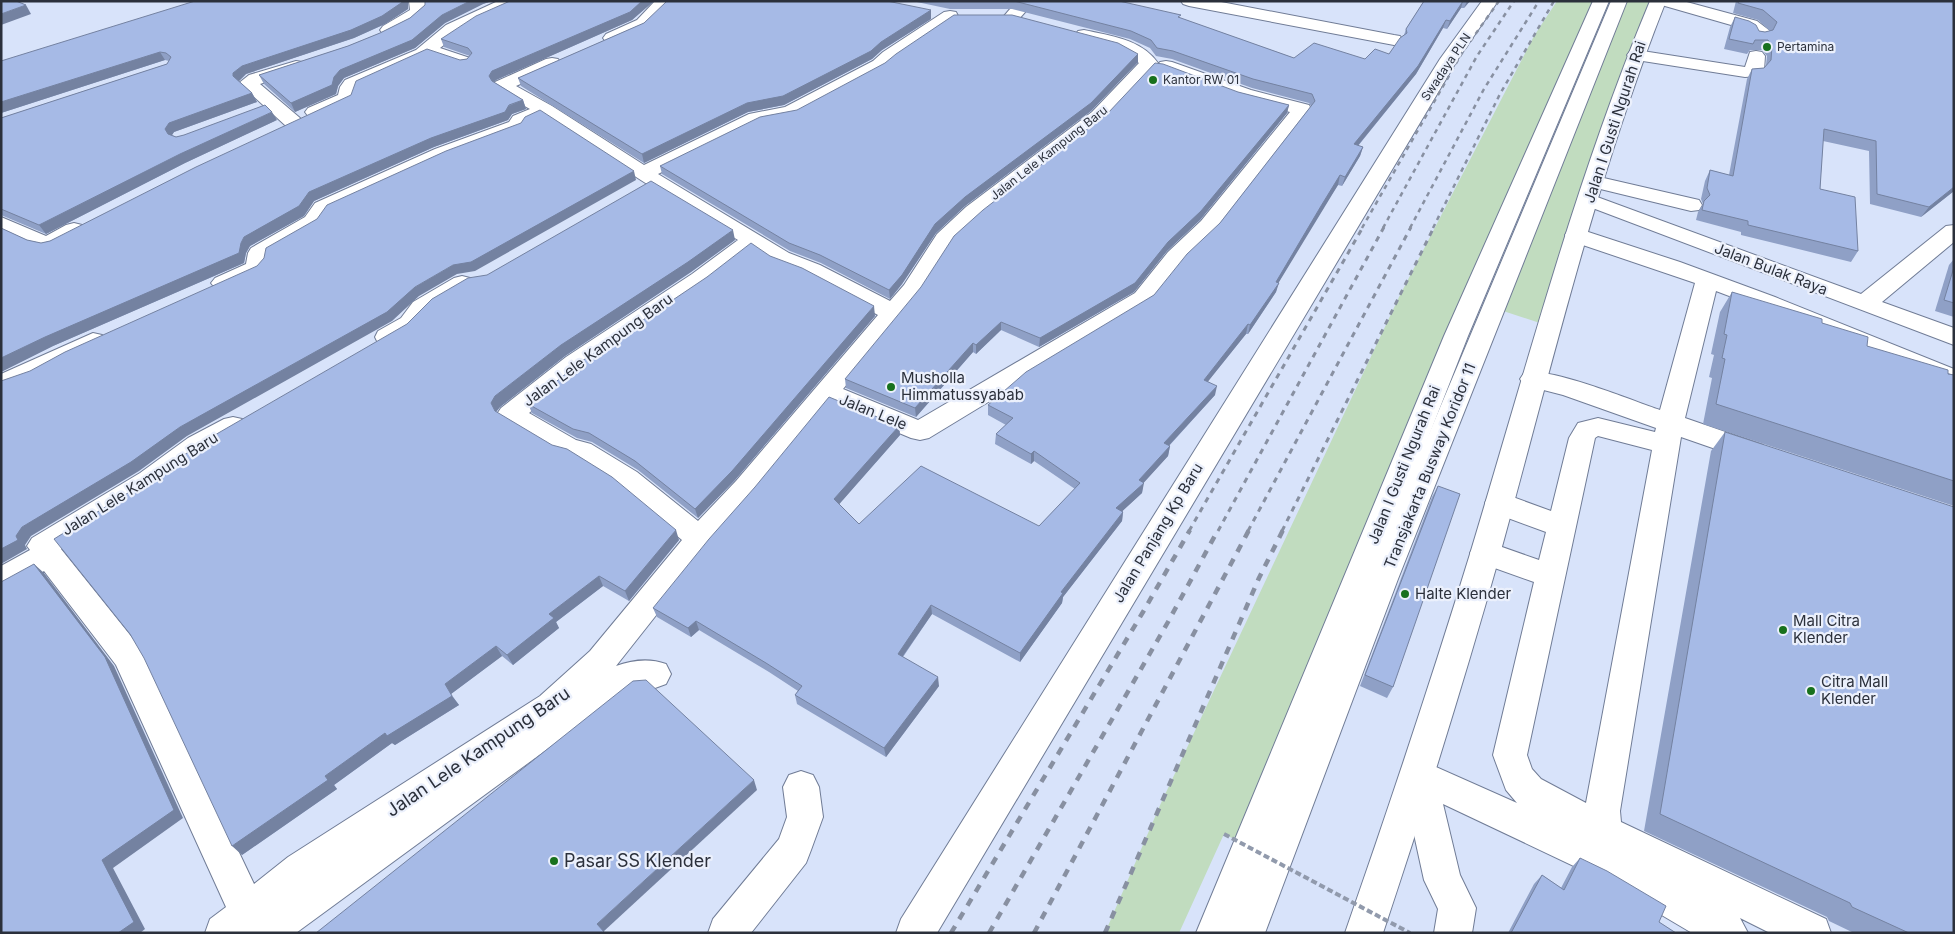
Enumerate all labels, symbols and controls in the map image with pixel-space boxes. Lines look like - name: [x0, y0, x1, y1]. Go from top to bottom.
- street label: Swadaya PLN: [1417, 30, 1474, 103]
- street label: Jalan I Gusti Ngurah Rai: [1579, 38, 1650, 205]
- place label: Pertamina: [1777, 39, 1834, 54]
- marker: Pertamina: [1761, 41, 1773, 53]
- place label: Kantor RW 01: [1163, 72, 1239, 87]
- marker: Kantor RW 01: [1147, 74, 1159, 86]
- street label: Jalan Lele Kampung Baru: [987, 102, 1110, 203]
- street label: Jalan Bulak Raya: [1712, 238, 1831, 299]
- street label: Jalan Lele Kampung Baru: [519, 289, 676, 410]
- street label: Transjakarta Busway Koridor 11: [1380, 360, 1480, 571]
- place label: Musholla Himmatussyabab: [901, 368, 1024, 404]
- marker: Musholla Himmatussyabab: [885, 381, 897, 393]
- street label: Jalan I Gusti Ngurah Rai: [1363, 383, 1444, 547]
- street label: Jalan Lele: [836, 389, 910, 434]
- street label: Jalan Lele Kampung Baru: [58, 428, 221, 540]
- street label: Jalan Panjang Kp Baru: [1108, 459, 1207, 606]
- place label: Halte Klender: [1415, 584, 1511, 603]
- marker: Halte Klender: [1399, 588, 1411, 600]
- place label: Mall Citra Klender: [1793, 611, 1860, 647]
- marker: Mall Citra Klender: [1777, 624, 1789, 636]
- place label: Citra Mall Klender: [1821, 672, 1888, 708]
- street label: Jalan Lele Kampung Baru: [382, 682, 573, 821]
- marker: Citra Mall Klender: [1805, 685, 1817, 697]
- place label: Pasar SS Klender: [564, 850, 711, 871]
- marker: Pasar SS Klender: [548, 855, 560, 867]

